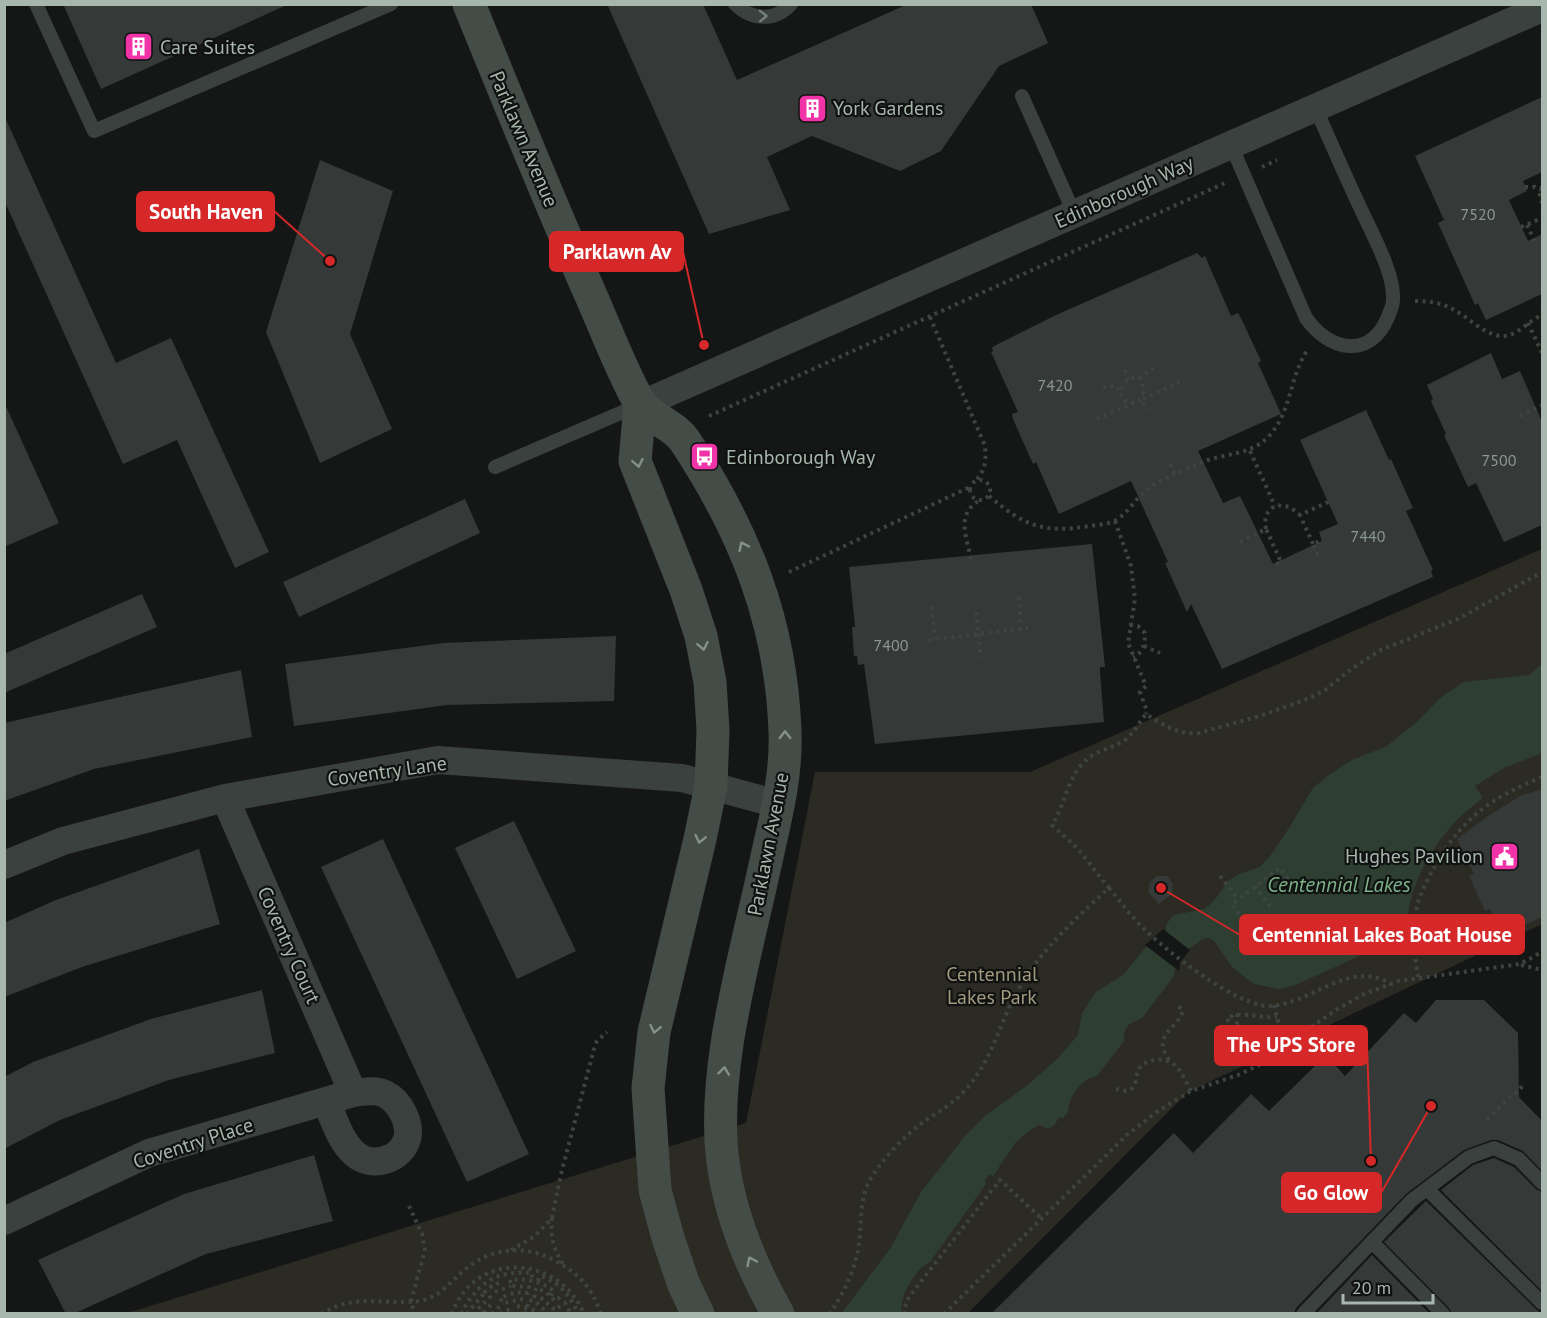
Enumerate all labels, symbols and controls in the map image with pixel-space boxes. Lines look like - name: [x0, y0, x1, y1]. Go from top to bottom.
- one-way arrow: [759, 9, 768, 22]
- building icon: Care Suites: [123, 31, 155, 63]
- place label: Care Suites: [160, 34, 255, 60]
- street label: Parklawn Avenue: [484, 67, 564, 211]
- building icon: York Gardens: [796, 92, 828, 124]
- place label: York Gardens: [833, 95, 944, 121]
- street label: Edinborough Way: [1051, 150, 1198, 234]
- callout: South Haven: [137, 192, 274, 231]
- text: South Haven: [149, 198, 263, 225]
- house number: 7520: [1461, 204, 1496, 224]
- callout: Parklawn Av: [550, 232, 683, 271]
- text: Parklawn Av: [563, 238, 672, 265]
- house number: 7420: [1038, 375, 1073, 395]
- bus stop icon: Edinborough Way: [689, 441, 721, 473]
- place label: Edinborough Way: [726, 444, 876, 470]
- house number: 7500: [1482, 450, 1517, 470]
- one-way arrow: [631, 457, 644, 467]
- house number: 7440: [1351, 526, 1386, 546]
- one-way arrow: [739, 542, 751, 553]
- house number: 7400: [874, 635, 909, 655]
- one-way arrow: [696, 641, 709, 651]
- one-way arrow: [779, 731, 791, 740]
- street label: Coventry Lane: [326, 750, 448, 792]
- street label: Parklawn Avenue: [741, 770, 795, 918]
- one-way arrow: [694, 834, 707, 844]
- public building icon: Hughes Pavilion: [1488, 840, 1520, 872]
- place label: Hughes Pavilion: [1345, 843, 1483, 869]
- water label: Centennial Lakes: [1267, 871, 1411, 898]
- street label: Coventry Court: [252, 882, 327, 1008]
- callout: Centennial Lakes Boat House: [1240, 915, 1524, 954]
- text: Centennial Lakes Boat House: [1252, 921, 1512, 948]
- park label: Centennial Lakes Park: [946, 961, 1038, 1010]
- one-way arrow: [649, 1023, 662, 1033]
- callout: The UPS Store: [1215, 1026, 1367, 1065]
- text: The UPS Store: [1227, 1031, 1355, 1058]
- one-way arrow: [718, 1067, 730, 1076]
- street label: Coventry Place: [130, 1111, 256, 1175]
- callout: Go Glow: [1282, 1173, 1381, 1212]
- text: Go Glow: [1294, 1179, 1369, 1206]
- one-way arrow: [747, 1257, 759, 1268]
- scale bar: [1343, 1267, 1433, 1305]
- text: 20 m: [1352, 1276, 1391, 1299]

